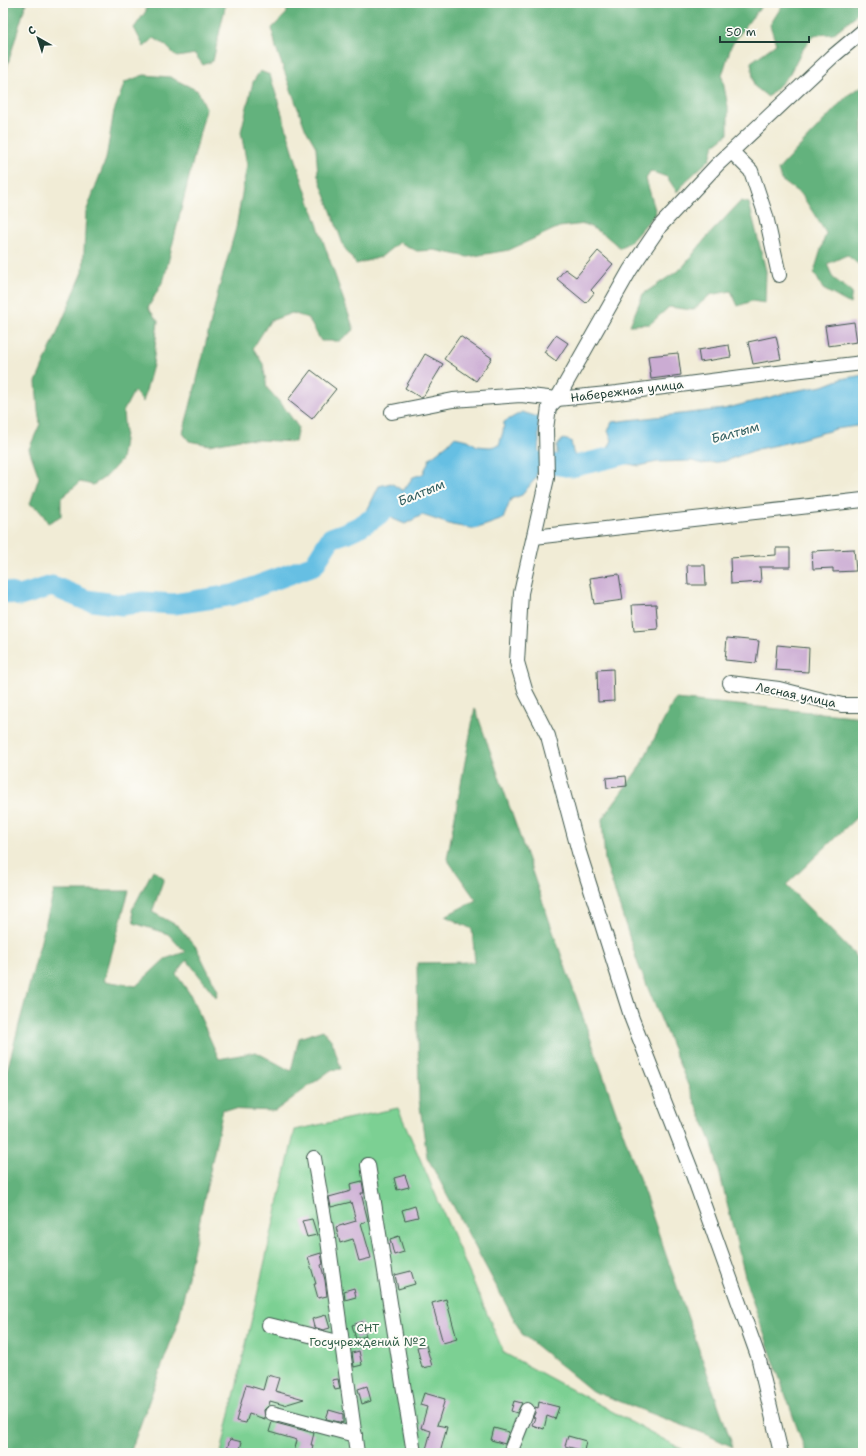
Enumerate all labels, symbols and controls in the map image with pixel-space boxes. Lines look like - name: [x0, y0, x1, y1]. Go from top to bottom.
- north arrow: [18, 18, 58, 58]
- scale bar: [720, 18, 809, 44]
- text: С: [25, 23, 40, 39]
- text: 50 m: [726, 24, 756, 40]
- street label: Набережная улица: [570, 376, 685, 406]
- water label: Балтым: [709, 418, 761, 447]
- water label: Балтым: [395, 475, 447, 510]
- street label: Лесная улица: [754, 679, 838, 711]
- park label: СНТ Госучреждений №2: [309, 1320, 427, 1350]

